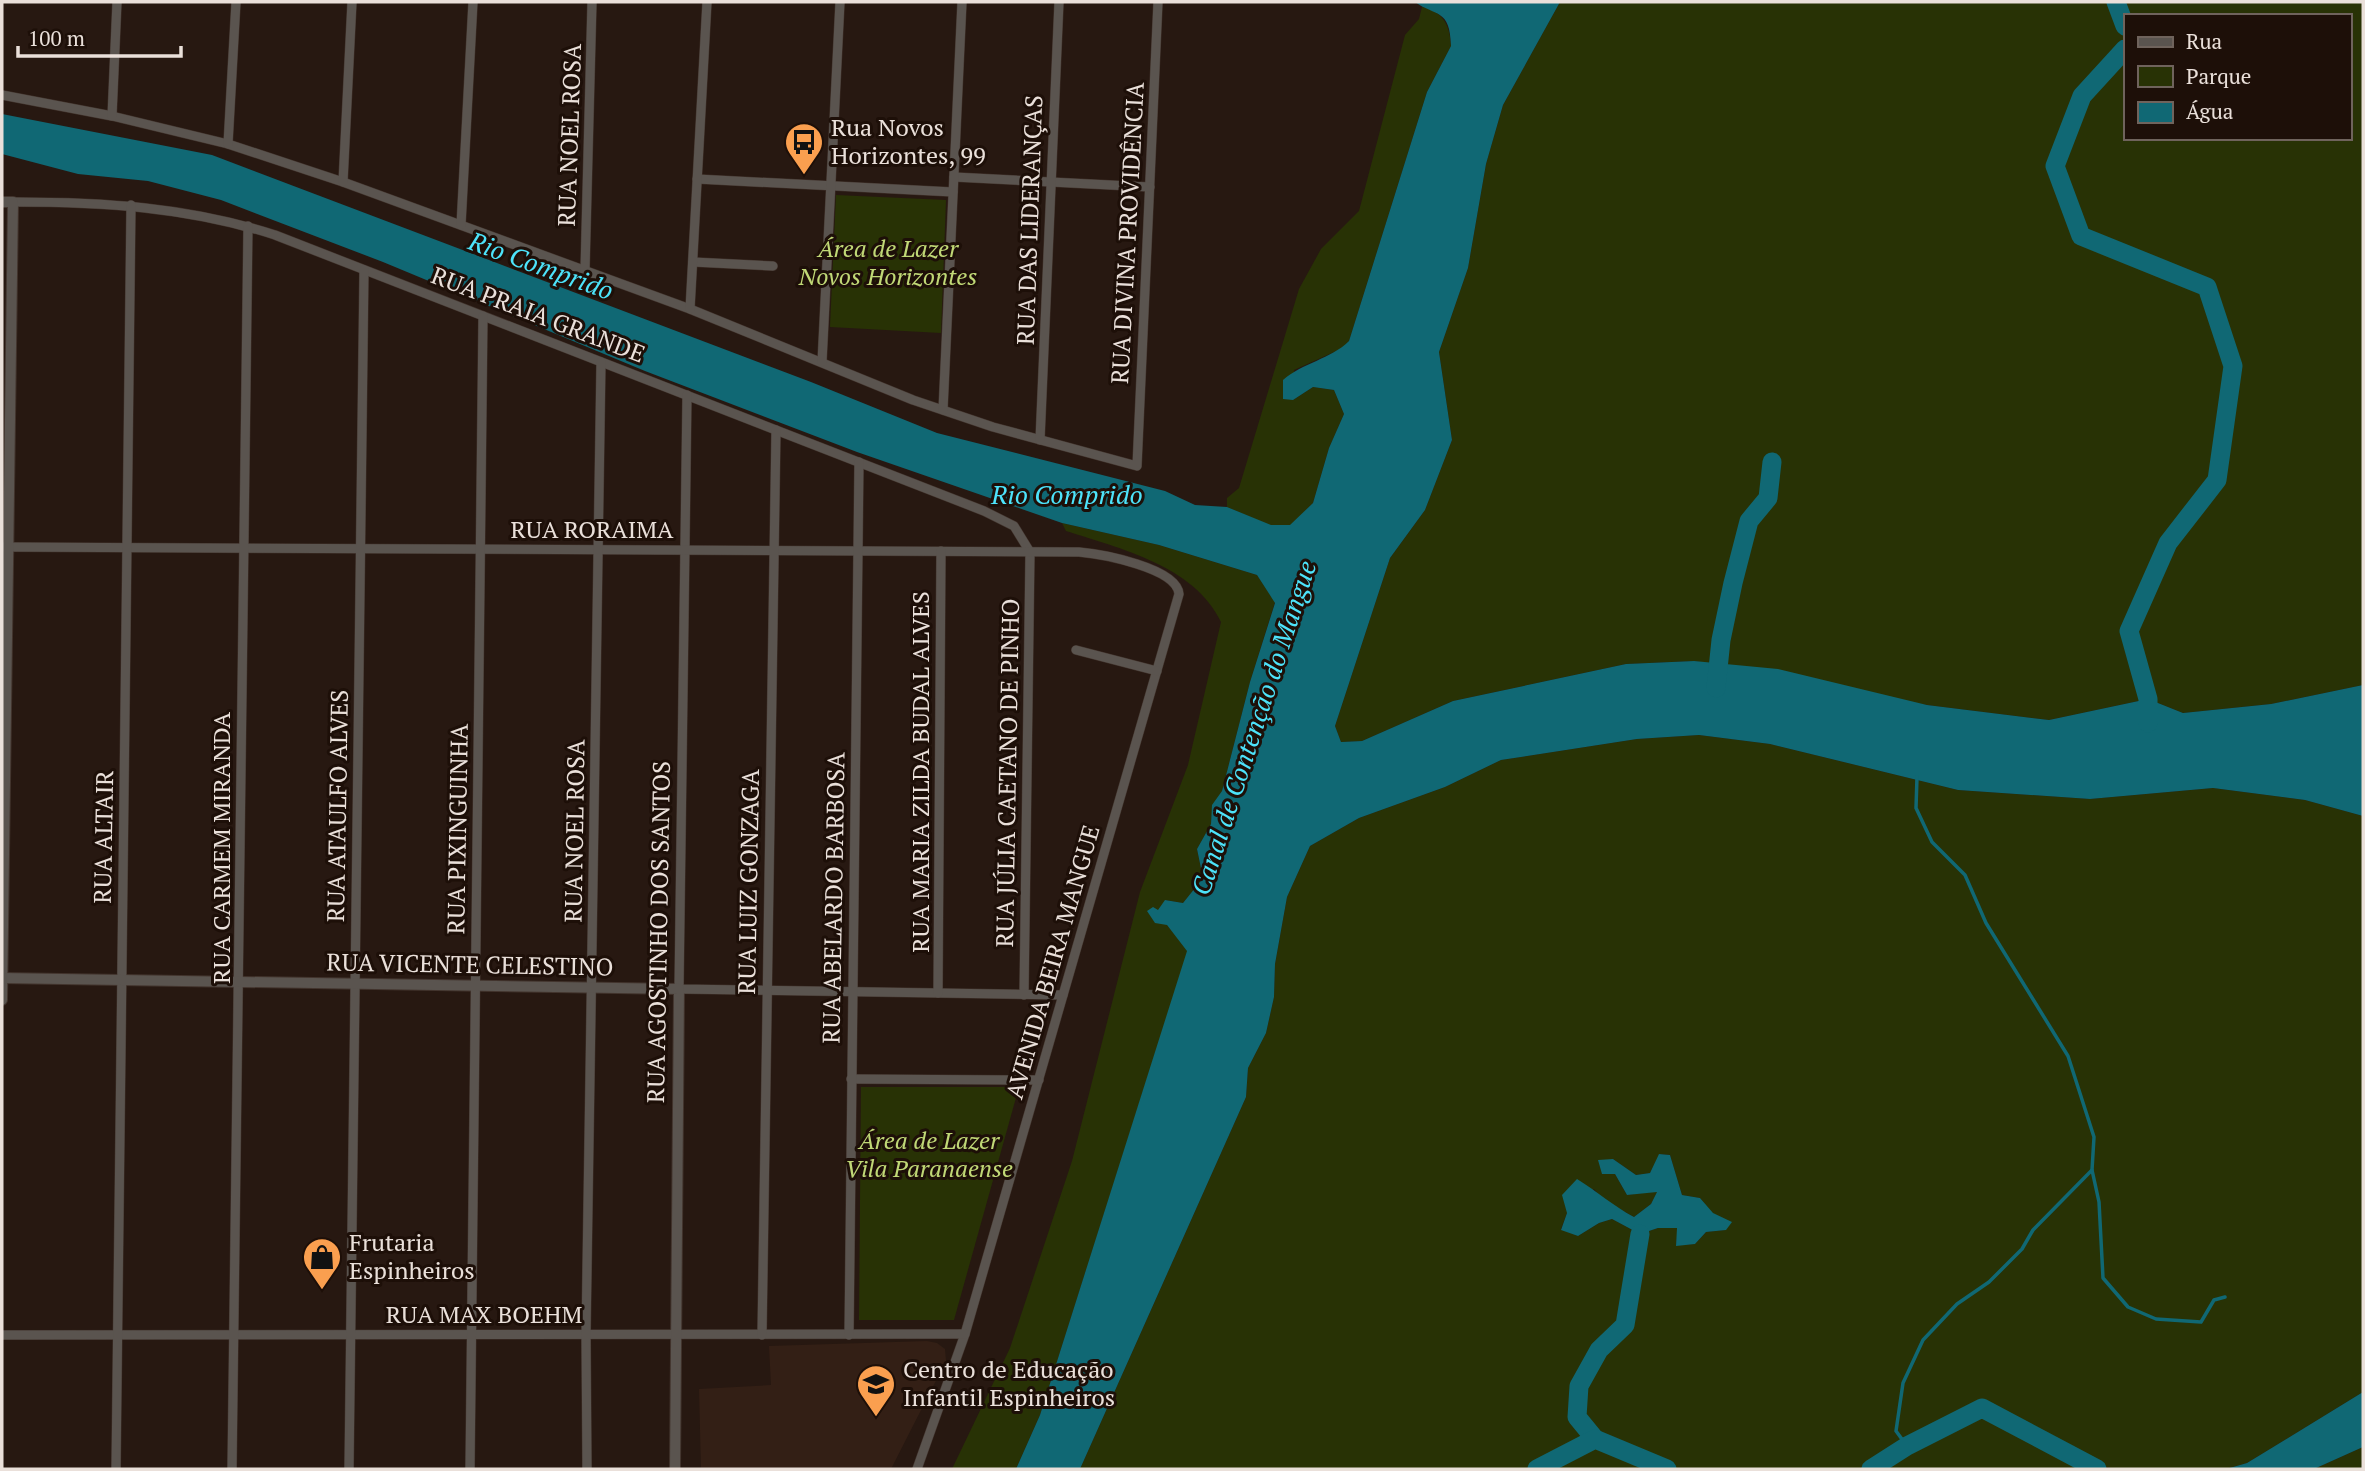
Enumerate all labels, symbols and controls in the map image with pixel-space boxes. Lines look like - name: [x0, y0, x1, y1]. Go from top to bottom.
- scale bar: [18, 14, 180, 58]
- legend: [2124, 14, 2351, 140]
- text: 100 m: [28, 24, 85, 52]
- text: Rua: [2186, 27, 2222, 55]
- street label: RUA NOEL ROSA: [550, 42, 588, 227]
- text: Parque: [2186, 62, 2251, 90]
- street label: RUA DIVINA PROVIDÊNCIA: [1103, 81, 1151, 385]
- street label: RUA DAS LIDERANÇAS: [1009, 95, 1049, 345]
- text: Água: [2186, 97, 2234, 125]
- place label: Rua Novos Horizontes, 99: [831, 111, 986, 171]
- bus stop icon: Rua Novos Horizontes, 99: [783, 121, 825, 176]
- water label: Rio Comprido: [463, 223, 618, 307]
- park label: Área de Lazer Novos Horizontes: [798, 232, 977, 292]
- street label: RUA PRAIA GRANDE: [427, 259, 650, 370]
- water label: Rio Comprido: [990, 477, 1143, 511]
- street label: RUA RORAIMA: [511, 513, 674, 545]
- water label: Canal de Contenção do Mangue: [1183, 556, 1323, 899]
- street label: RUA MARIA ZILDA BUDAL ALVES: [904, 591, 936, 953]
- street label: RUA JÚLIA CAETANO DE PINHO: [988, 598, 1026, 948]
- street label: RUA ATAULFO ALVES: [319, 689, 355, 922]
- street label: RUA CARMEM MIRANDA: [205, 712, 237, 984]
- street label: RUA PIXINGUINHA: [439, 723, 475, 935]
- street label: RUA NOEL ROSA: [556, 739, 592, 923]
- street label: RUA ABELARDO BARBOSA: [814, 751, 852, 1044]
- street label: RUA AGOSTINHO DOS SANTOS: [639, 761, 677, 1103]
- street label: RUA LUIZ GONZAGA: [730, 768, 766, 995]
- street label: RUA ALTAIR: [86, 769, 120, 904]
- street label: AVENIDA BEIRA MANGUE: [998, 821, 1106, 1102]
- street label: RUA VICENTE CELESTINO: [326, 945, 614, 983]
- park label: Área de Lazer Vila Paranaense: [845, 1124, 1013, 1184]
- place label: Frutaria Espinheiros: [349, 1226, 475, 1286]
- shop icon: Frutaria Espinheiros: [301, 1236, 343, 1291]
- street label: RUA MAX BOEHM: [386, 1298, 582, 1330]
- place label: Centro de Educação Infantil Espinheiros: [903, 1353, 1115, 1413]
- school or university icon: Centro de Educação Infantil Espinheiros: [855, 1363, 897, 1418]

